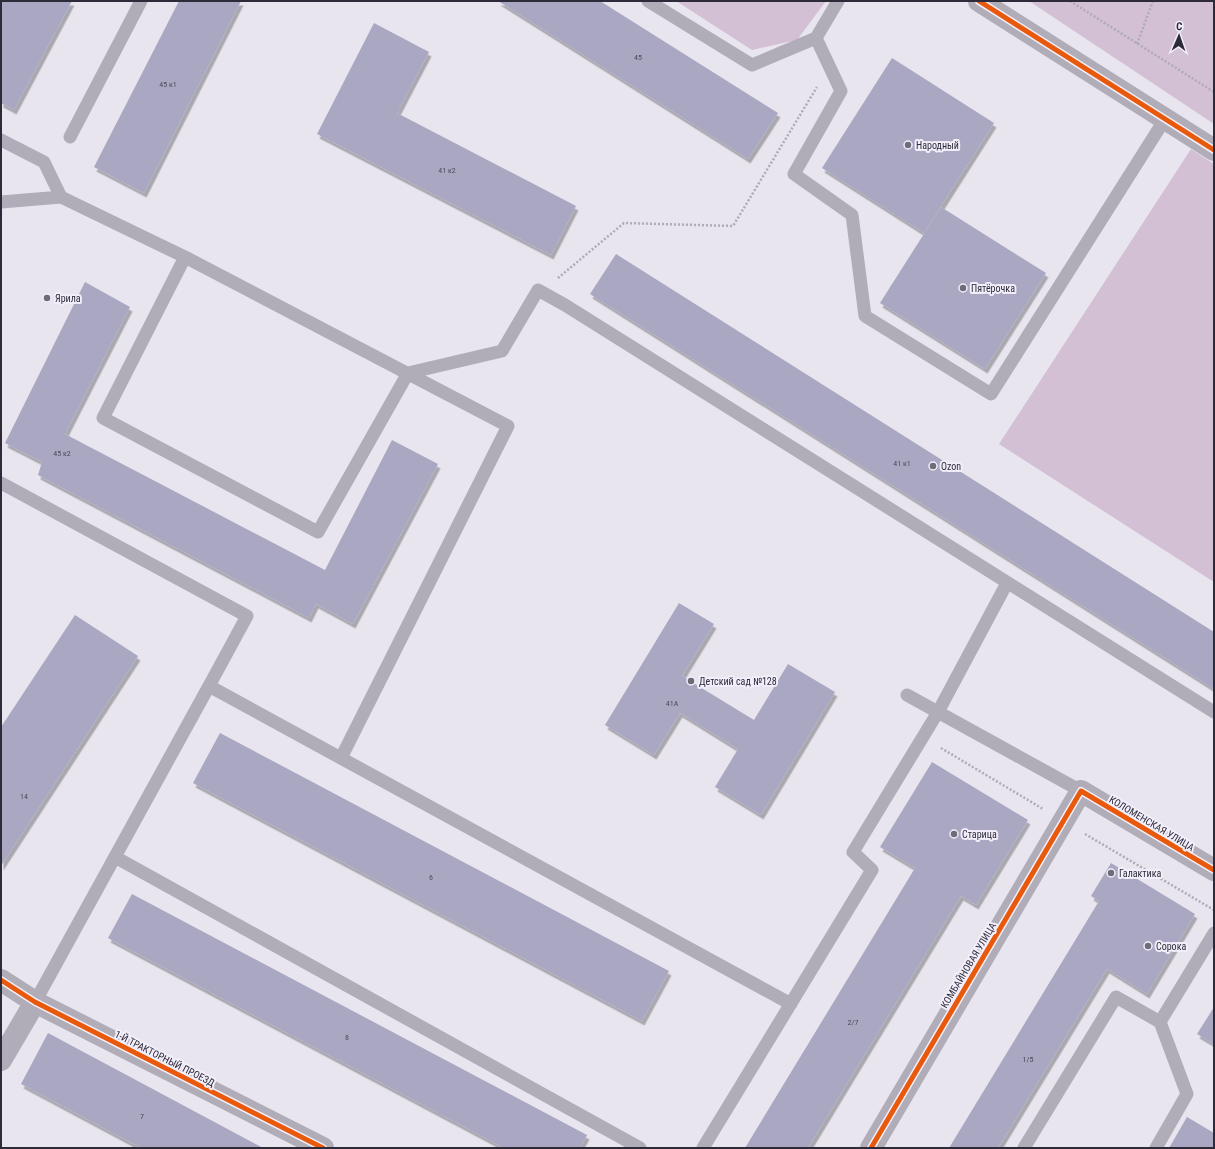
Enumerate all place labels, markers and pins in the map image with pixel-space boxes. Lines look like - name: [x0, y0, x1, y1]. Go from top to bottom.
- marker: Народный: [903, 140, 913, 150]
- place label: Народный: [916, 140, 959, 151]
- marker: Пятёрочка: [958, 283, 968, 293]
- place label: Пятёрочка: [971, 283, 1015, 294]
- marker: Ярила: [42, 293, 52, 303]
- place label: Ярила: [55, 293, 81, 304]
- marker: Ozon: [928, 461, 938, 471]
- place label: Ozon: [941, 461, 961, 472]
- marker: Детский сад №128: [686, 676, 696, 686]
- place label: Детский сад №128: [699, 676, 777, 687]
- marker: Старица: [949, 829, 959, 839]
- place label: Старица: [962, 829, 997, 840]
- marker: Галактика: [1106, 868, 1116, 878]
- place label: Галактика: [1119, 868, 1161, 879]
- marker: Сорока: [1143, 941, 1153, 951]
- place label: Сорока: [1156, 941, 1186, 952]

